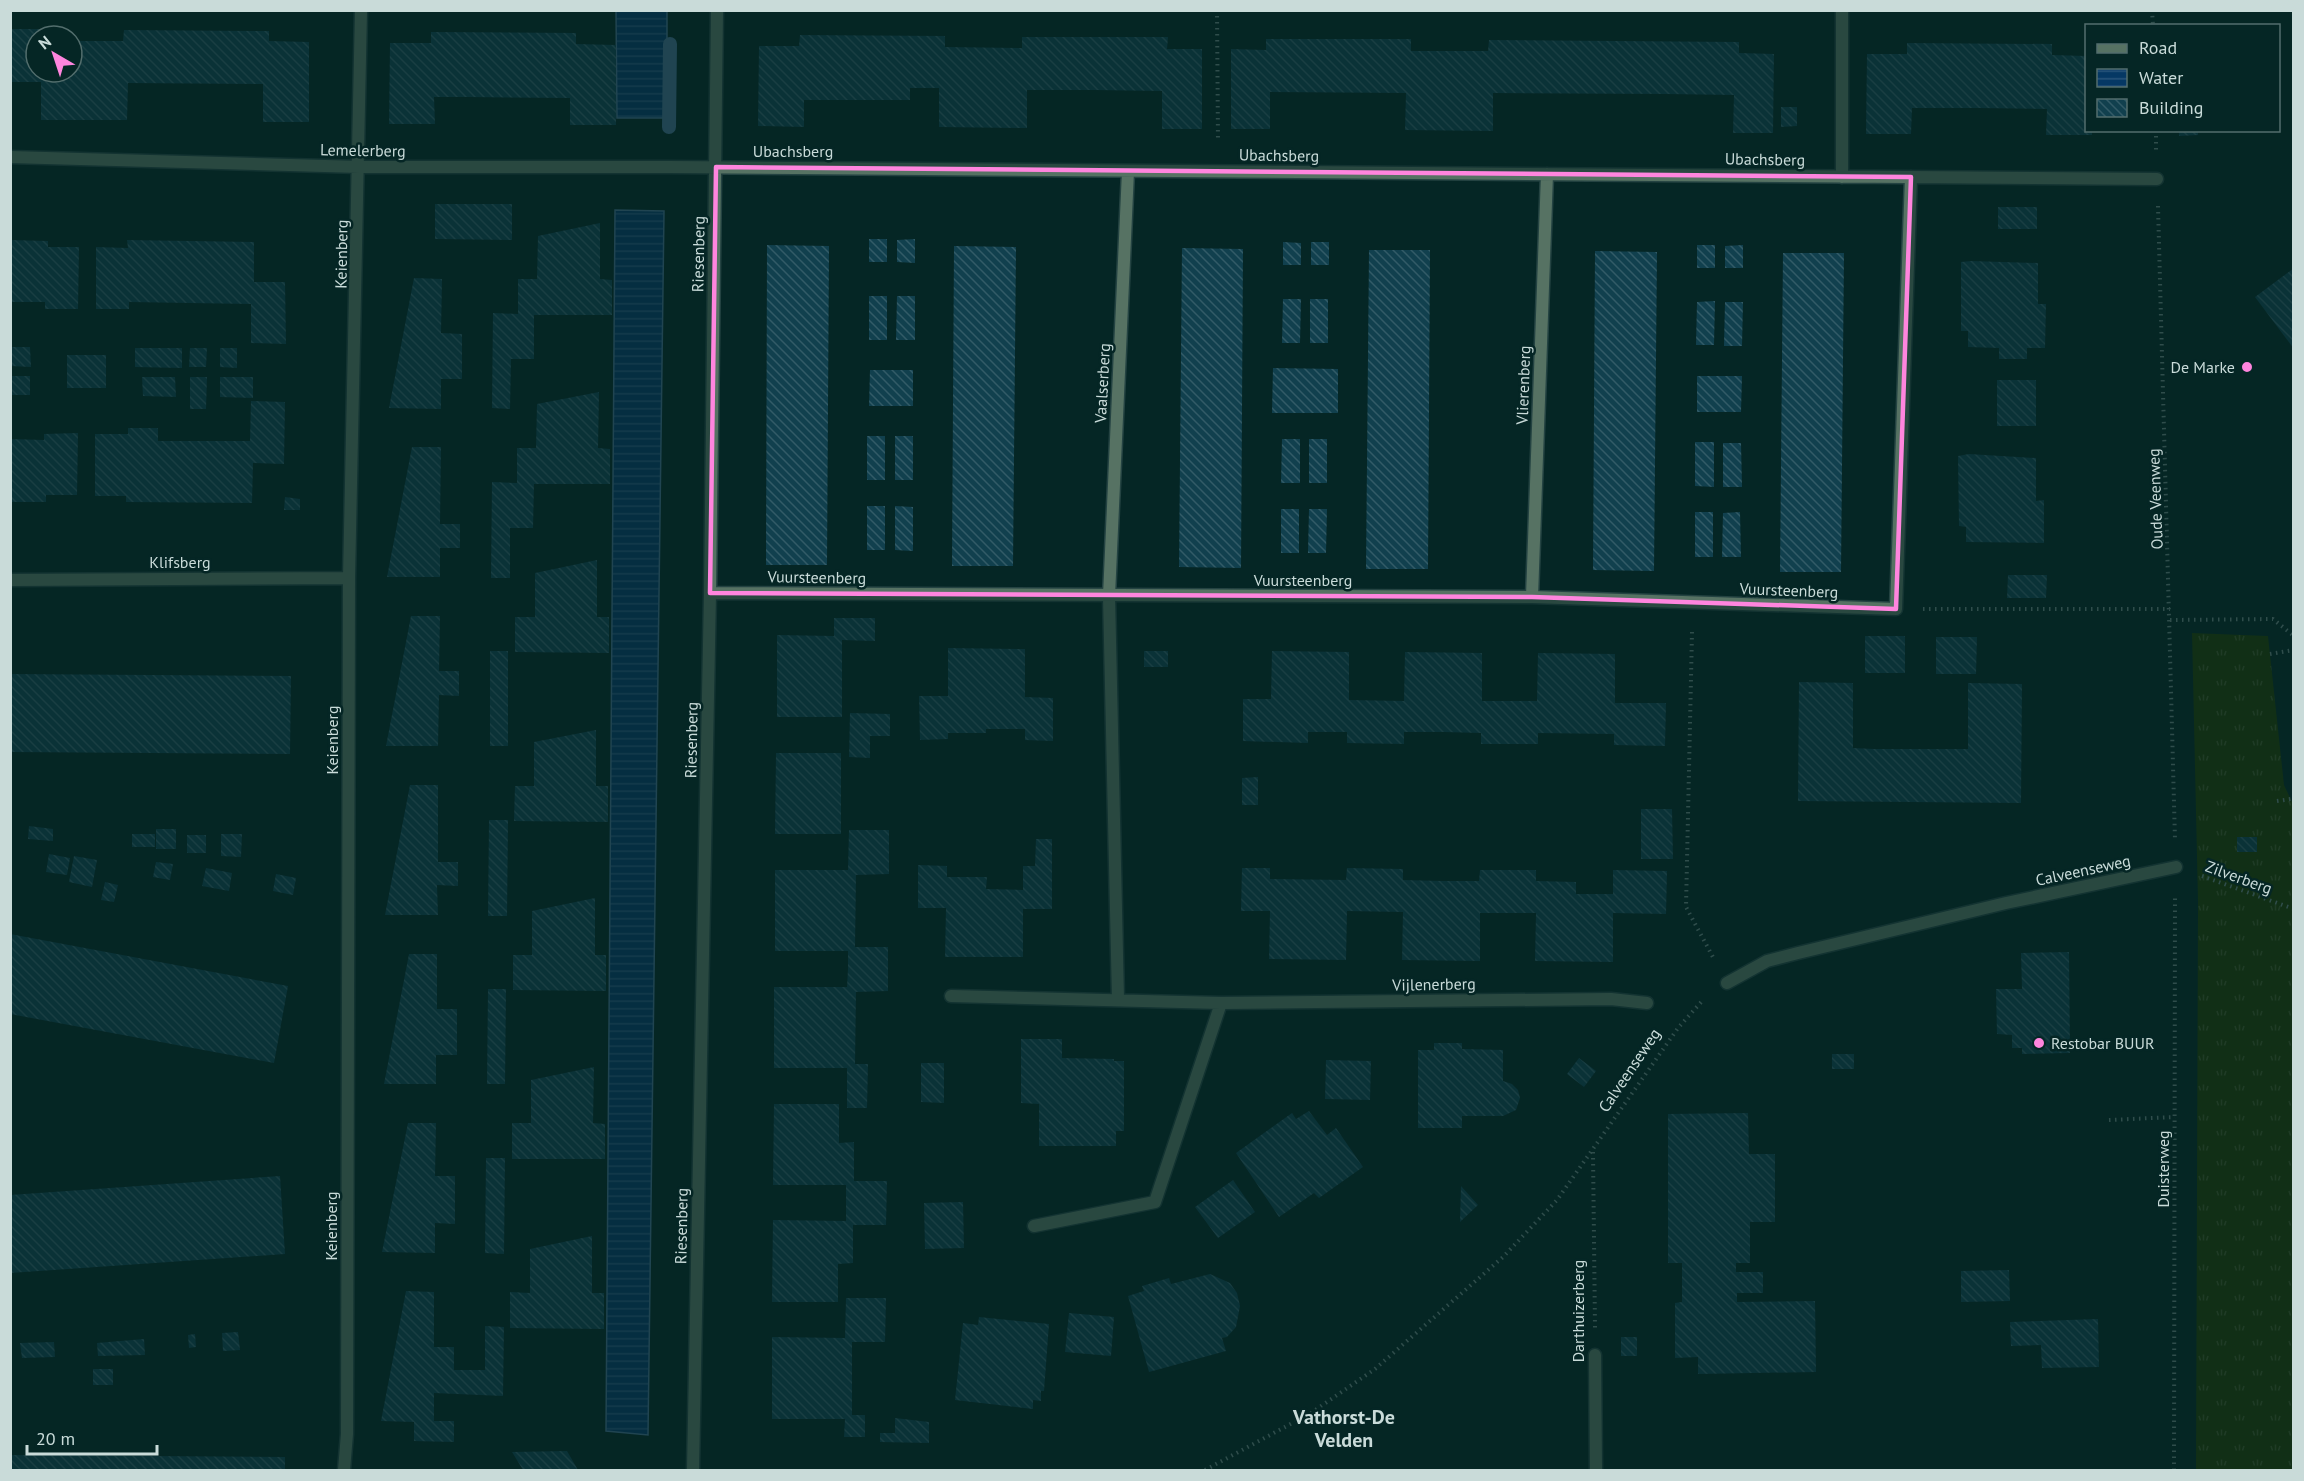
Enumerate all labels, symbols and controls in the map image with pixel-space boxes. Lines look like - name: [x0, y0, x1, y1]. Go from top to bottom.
- north arrow: [24, 24, 84, 84]
- legend: [2085, 24, 2280, 132]
- text: N: [34, 31, 55, 53]
- text: Road: [2139, 36, 2177, 59]
- text: Water: [2139, 66, 2183, 89]
- text: Building: [2139, 96, 2203, 119]
- street label: Lemelerberg: [320, 139, 406, 161]
- street label: Ubachsberg: [753, 141, 833, 161]
- street label: Ubachsberg: [1239, 144, 1319, 166]
- street label: Ubachsberg: [1725, 148, 1805, 170]
- street label: Riesenberg: [687, 216, 709, 292]
- street label: Keienberg: [330, 219, 352, 289]
- street label: Vaalserberg: [1090, 343, 1114, 424]
- street label: Vlierenberg: [1512, 345, 1534, 426]
- place label: De Marke: [2171, 357, 2235, 377]
- marker: De Marke: [2240, 360, 2254, 374]
- street label: Oude Veenweg: [2143, 448, 2167, 550]
- street label: Klifsberg: [149, 552, 211, 572]
- street label: Vuursteenberg: [767, 566, 866, 588]
- street label: Vuursteenberg: [1253, 570, 1352, 590]
- street label: Vuursteenberg: [1738, 578, 1839, 602]
- street label: Riesenberg: [680, 702, 702, 778]
- street label: Keienberg: [322, 705, 342, 775]
- street label: Calveenseweg: [2034, 850, 2132, 890]
- street label: Zilverberg: [2203, 856, 2275, 898]
- street label: Vijlenerberg: [1391, 973, 1476, 995]
- street label: Calveenseweg: [1594, 1024, 1664, 1116]
- place label: Restobar BUUR: [2051, 1033, 2154, 1053]
- marker: Restobar BUUR: [2032, 1036, 2046, 1050]
- street label: Duisterweg: [2153, 1130, 2173, 1208]
- street label: Riesenberg: [670, 1188, 692, 1264]
- street label: Keienberg: [321, 1191, 341, 1261]
- street label: Darthuizerberg: [1568, 1260, 1588, 1362]
- district label: Vathorst-De Velden: [1292, 1404, 1395, 1453]
- scale bar: [27, 1418, 158, 1456]
- text: 20 m: [36, 1427, 75, 1450]

